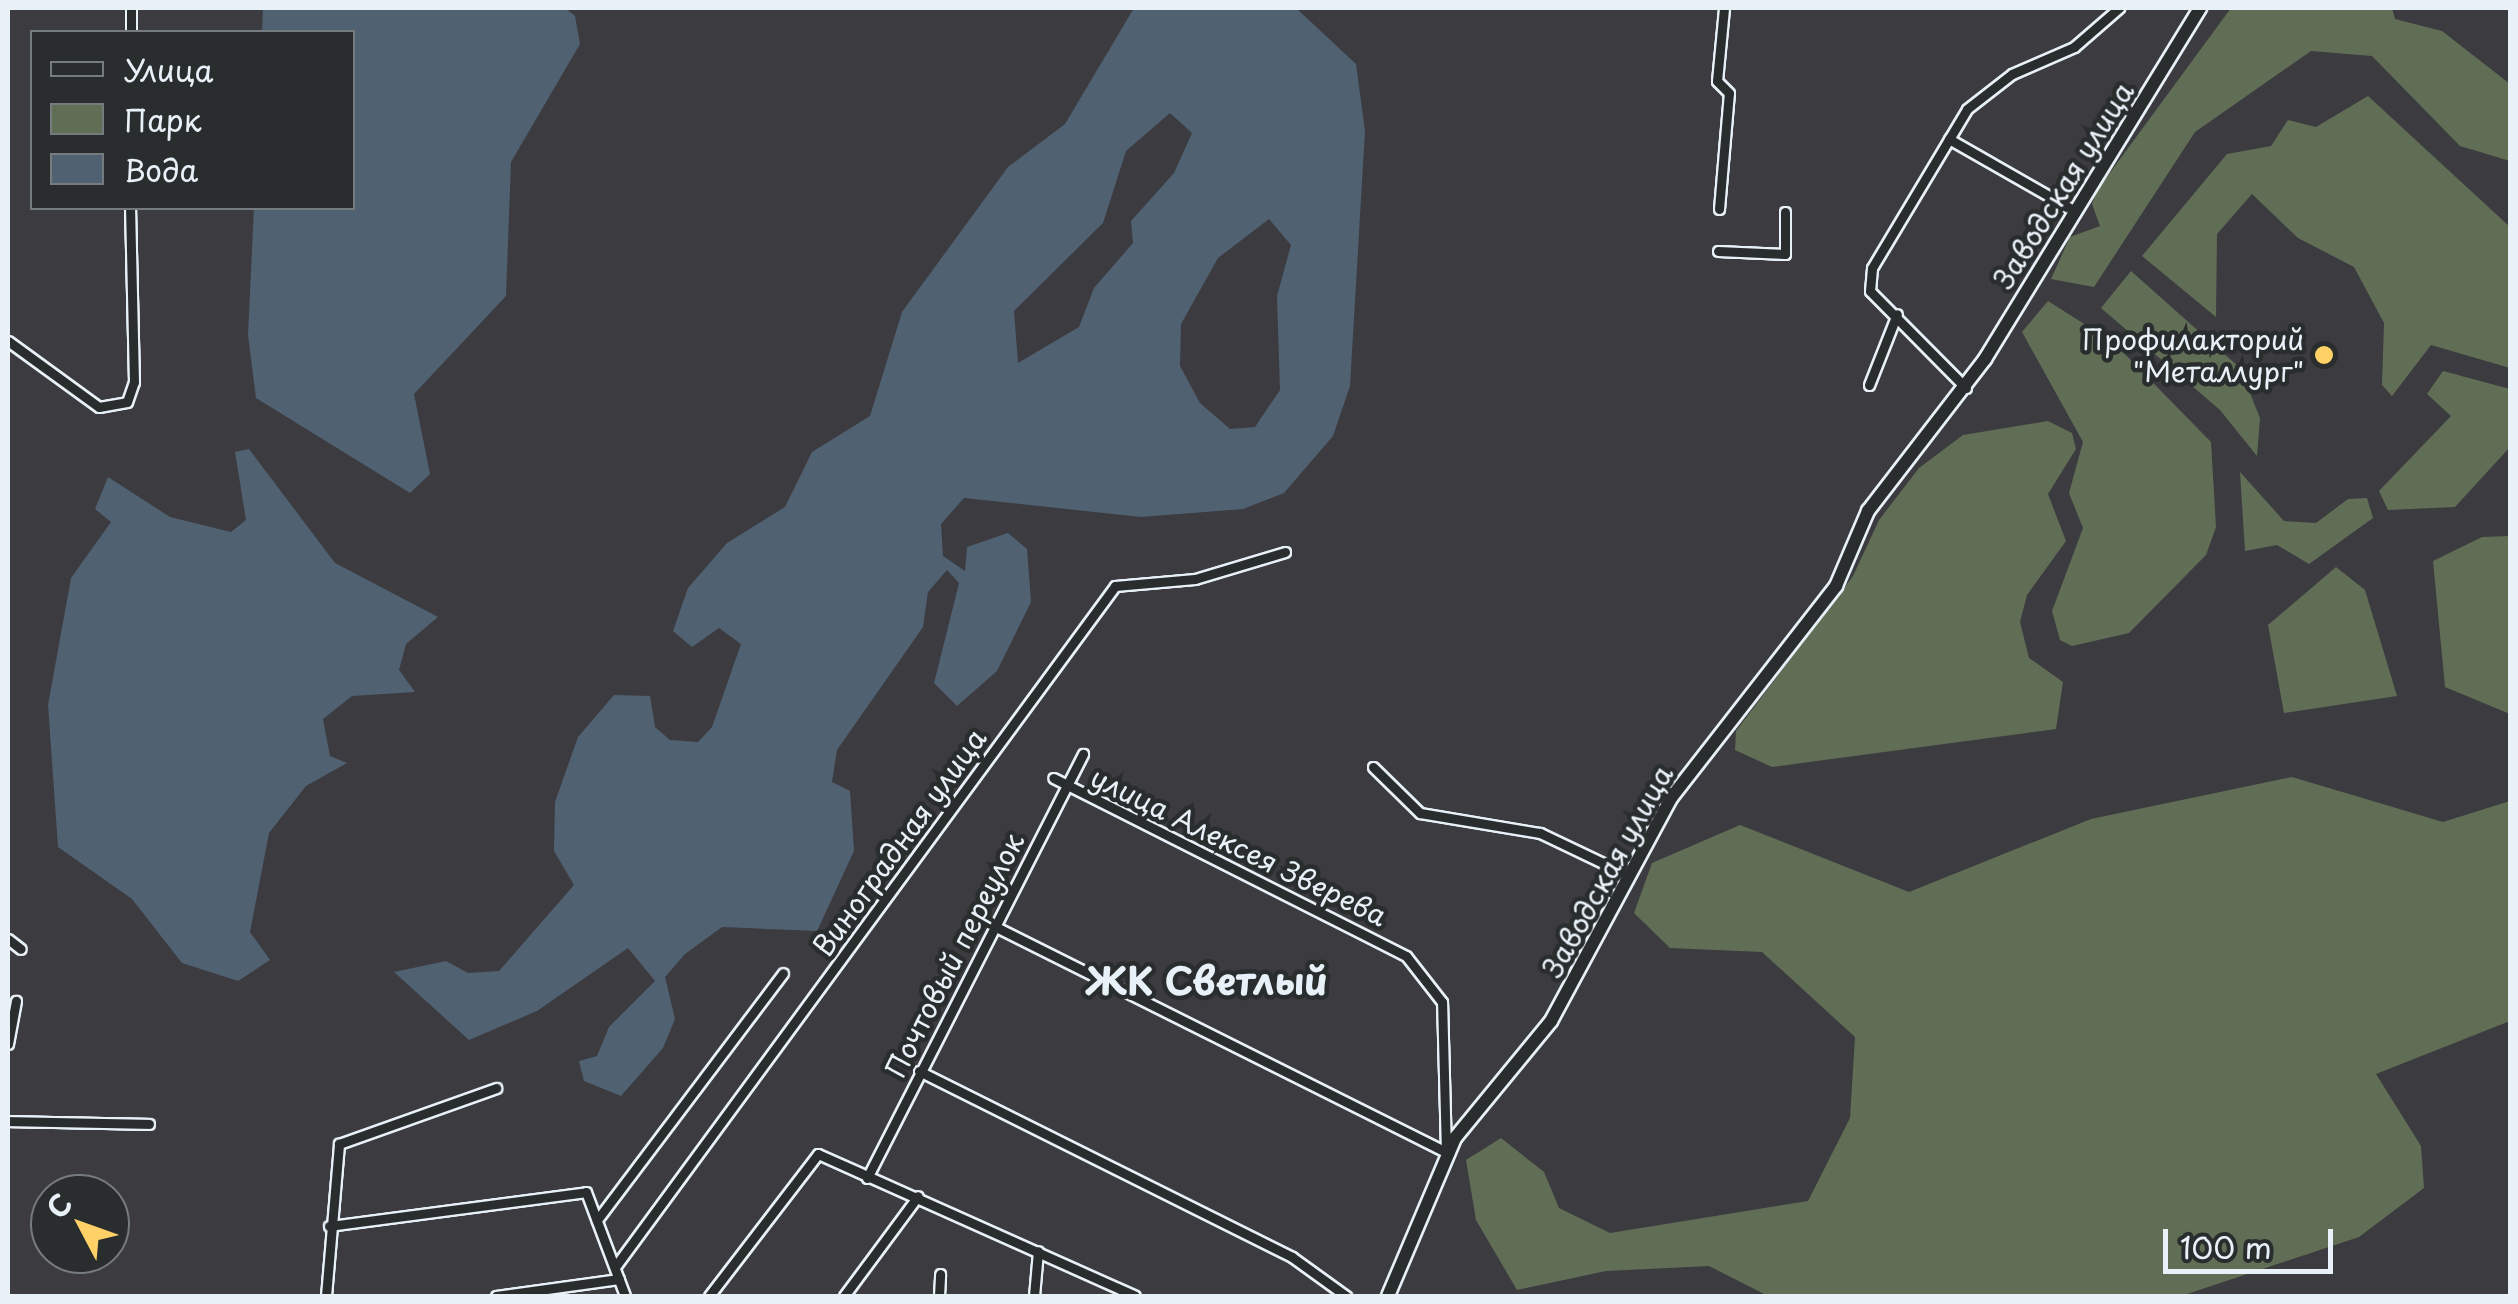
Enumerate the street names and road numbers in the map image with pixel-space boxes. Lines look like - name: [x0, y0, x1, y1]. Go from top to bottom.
- street label: Заводская улица: [1986, 75, 2140, 295]
- street label: Виноградная улица: [805, 721, 993, 963]
- street label: улица Алексея Зверева: [1085, 759, 1393, 933]
- street label: Заводская улица: [1535, 759, 1679, 983]
- street label: Почтовый переулок: [878, 828, 1030, 1082]

